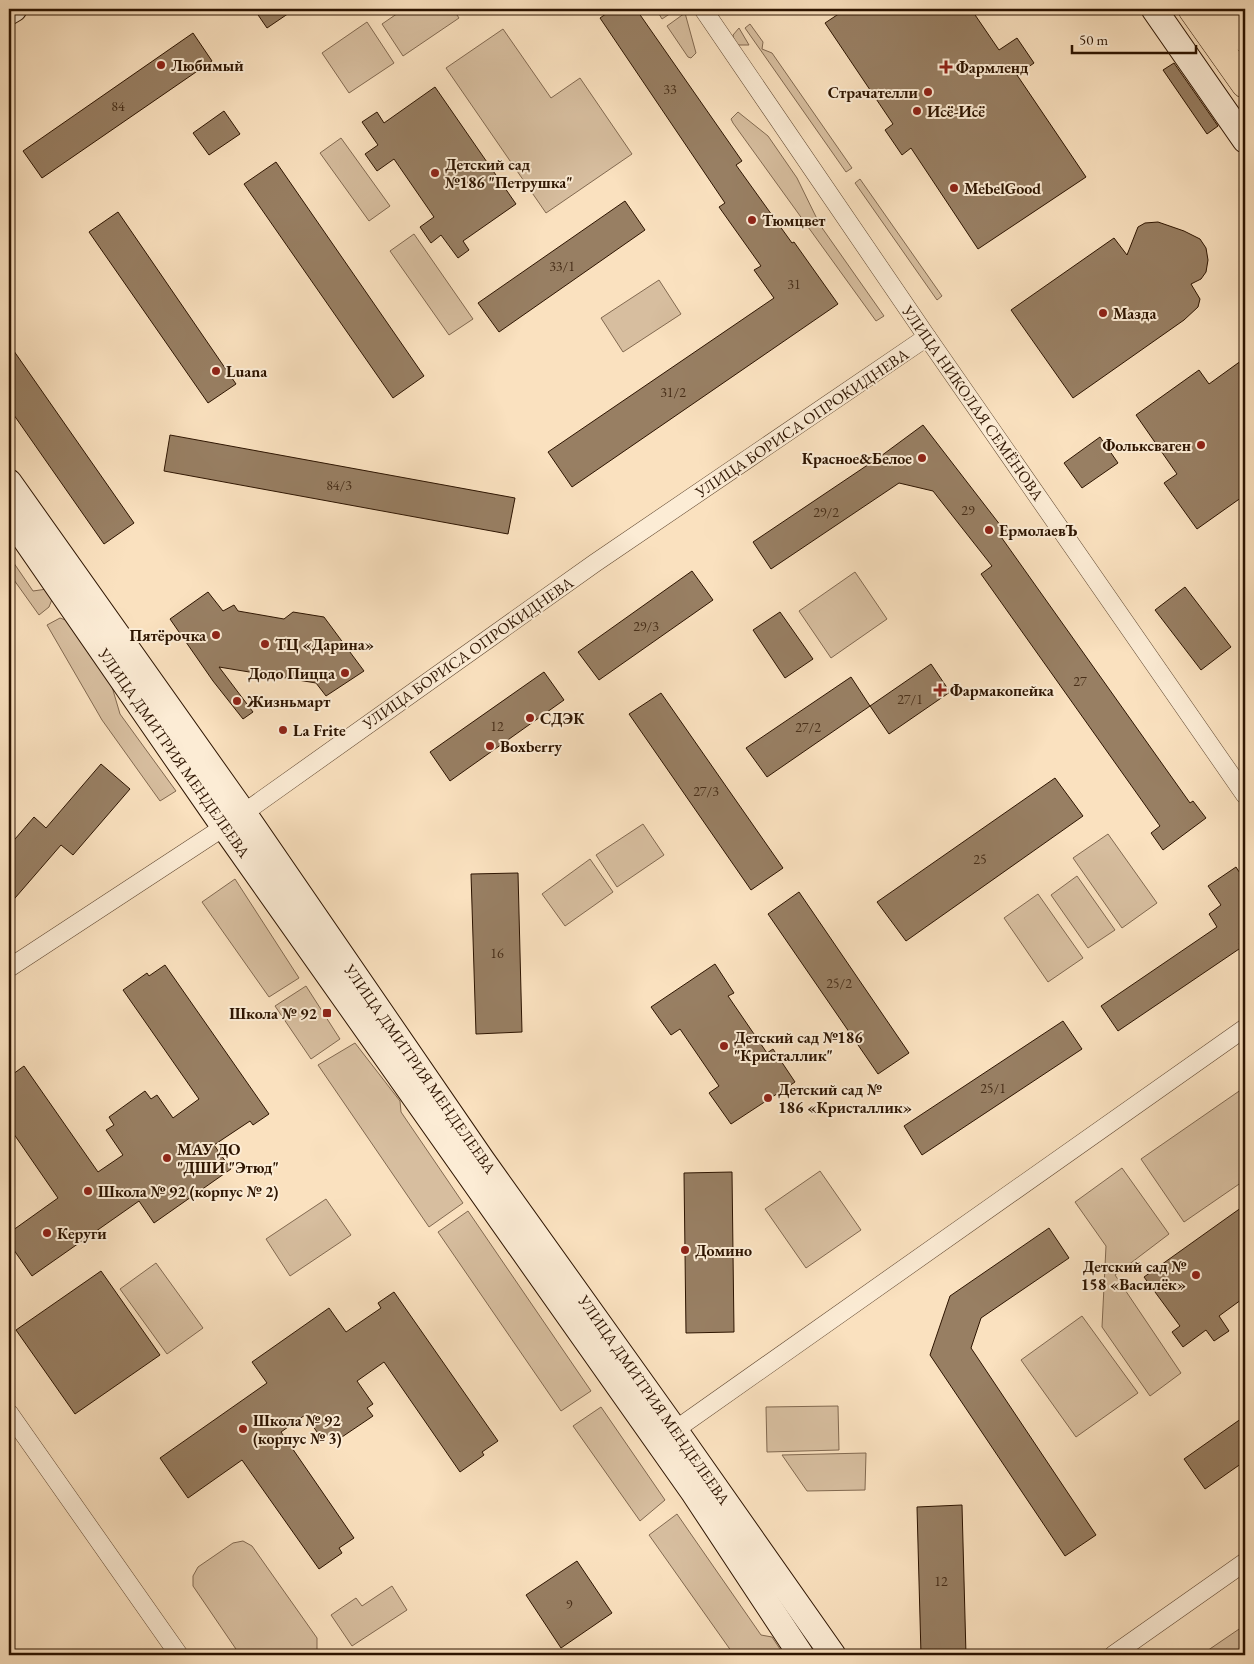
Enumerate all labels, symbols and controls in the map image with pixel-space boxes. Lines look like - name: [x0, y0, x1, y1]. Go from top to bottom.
- scale bar: [1072, 22, 1195, 54]
- text: 50 m: [1079, 30, 1108, 49]
- place label: Любимый: [171, 55, 244, 76]
- place label: Фармленд: [956, 57, 1029, 78]
- marker: Любимый: [155, 59, 167, 71]
- marker: Фармленд: [940, 61, 952, 73]
- house number: 33: [663, 80, 677, 98]
- place label: Страчателли: [828, 82, 919, 103]
- marker: Страчателли: [922, 86, 934, 98]
- house number: 84: [111, 97, 125, 115]
- place label: Исё-Исё: [927, 101, 985, 122]
- marker: Исё-Исё: [911, 105, 923, 117]
- place label: Детский сад №186 "Петрушка": [445, 154, 573, 193]
- marker: Детский сад №186 "Петрушка": [429, 167, 441, 179]
- place label: MebelGood: [964, 178, 1041, 199]
- marker: MebelGood: [948, 182, 960, 194]
- place label: Тюмцвет: [762, 210, 826, 231]
- marker: Тюмцвет: [746, 214, 758, 226]
- house number: 33/1: [549, 257, 575, 275]
- house number: 31: [787, 275, 801, 293]
- street label: УЛИЦА НИКОЛАЯ СЕМЁНОВА: [897, 301, 1049, 505]
- place label: Мазда: [1113, 303, 1157, 324]
- marker: Мазда: [1097, 307, 1109, 319]
- street label: УЛИЦА БОРИСА ОПРОКИДНЕВА: [691, 343, 913, 503]
- place label: Luana: [226, 361, 268, 382]
- marker: Luana: [210, 365, 222, 377]
- house number: 31/2: [660, 383, 686, 401]
- place label: Фольксваген: [1102, 435, 1191, 456]
- marker: Фольксваген: [1195, 439, 1207, 451]
- place label: Красное&Белое: [802, 448, 912, 469]
- marker: Красное&Белое: [916, 452, 928, 464]
- house number: 84/3: [326, 476, 352, 494]
- house number: 29: [961, 501, 975, 519]
- house number: 29/2: [813, 503, 839, 521]
- place label: ЕрмолаевЪ: [999, 520, 1078, 541]
- marker: ЕрмолаевЪ: [983, 524, 995, 536]
- street label: УЛИЦА БОРИСА ОПРОКИДНЕВА: [358, 571, 578, 735]
- house number: 29/3: [633, 617, 659, 635]
- place label: Пятёрочка: [129, 625, 207, 646]
- marker: Пятёрочка: [210, 629, 222, 641]
- place label: ТЦ «Дарина»: [275, 634, 374, 655]
- marker: ТЦ «Дарина»: [259, 638, 271, 650]
- street label: УЛИЦА ДМИТРИЯ МЕНДЕЛЕЕВА: [93, 643, 255, 863]
- place label: Додо Пицца: [248, 663, 336, 684]
- marker: Додо Пицца: [339, 667, 351, 679]
- house number: 27: [1073, 672, 1087, 690]
- place label: Фармакопейка: [950, 680, 1055, 701]
- marker: Фармакопейка: [934, 684, 946, 696]
- house number: 27/1: [897, 690, 923, 708]
- place label: Жизньмарт: [246, 691, 331, 712]
- marker: Жизньмарт: [231, 695, 243, 707]
- place label: СДЭК: [540, 708, 585, 729]
- marker: СДЭК: [524, 712, 536, 724]
- house number: 12: [490, 717, 504, 735]
- house number: 27/2: [795, 718, 821, 736]
- place label: La Frite: [293, 720, 346, 741]
- marker: La Frite: [277, 724, 289, 736]
- place label: Boxberry: [500, 736, 562, 757]
- marker: Boxberry: [484, 740, 496, 752]
- house number: 27/3: [693, 782, 719, 800]
- house number: 25: [973, 850, 987, 868]
- house number: 16: [490, 944, 504, 962]
- street label: УЛИЦА ДМИТРИЯ МЕНДЕЛЕЕВА: [339, 959, 501, 1179]
- house number: 25/2: [826, 974, 852, 992]
- place label: Школа № 92: [229, 1003, 318, 1024]
- marker: Школа № 92: [321, 1007, 333, 1019]
- place label: Детский сад №186 "Кристаллик": [734, 1027, 863, 1066]
- marker: Детский сад №186 "Кристаллик": [718, 1040, 730, 1052]
- place label: Детский сад № 186 «Кристаллик»: [778, 1079, 912, 1118]
- house number: 25/1: [980, 1079, 1006, 1097]
- marker: Детский сад № 186 «Кристаллик»: [762, 1092, 774, 1104]
- place label: МАУ ДО "ДШИ "Этюд": [177, 1139, 279, 1178]
- marker: МАУ ДО "ДШИ "Этюд": [161, 1152, 173, 1164]
- place label: Школа № 92 (корпус № 2): [98, 1181, 278, 1202]
- marker: Школа № 92 (корпус № 2): [82, 1185, 94, 1197]
- place label: Керуги: [57, 1223, 107, 1244]
- marker: Керуги: [41, 1227, 53, 1239]
- place label: Домино: [695, 1240, 752, 1261]
- marker: Домино: [679, 1244, 691, 1256]
- place label: Детский сад № 158 «Василёк»: [1081, 1256, 1187, 1295]
- marker: Детский сад № 158 «Василёк»: [1190, 1269, 1202, 1281]
- street label: УЛИЦА ДМИТРИЯ МЕНДЕЛЕЕВА: [573, 1290, 735, 1510]
- place label: Школа № 92 (корпус № 3): [253, 1410, 342, 1449]
- marker: Школа № 92 (корпус № 3): [237, 1423, 249, 1435]
- house number: 12: [934, 1572, 948, 1590]
- house number: 9: [566, 1595, 573, 1613]

